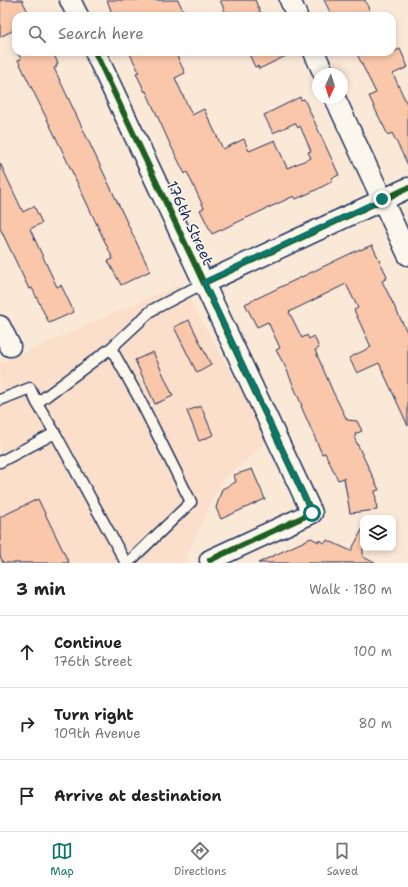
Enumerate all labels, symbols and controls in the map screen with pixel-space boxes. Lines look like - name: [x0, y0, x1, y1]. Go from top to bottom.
- search box: [12, 12, 396, 56]
- icon: search: [26, 23, 48, 45]
- text: Search here: [58, 24, 144, 44]
- north arrow: [312, 68, 348, 104]
- street label: 176th Street: [162, 178, 218, 268]
- route end: [373, 190, 391, 208]
- route start: [303, 504, 321, 522]
- map controls: [360, 515, 396, 551]
- button: layers: [360, 515, 396, 551]
- text: 3 min: [16, 578, 66, 600]
- text: Walk · 180 m: [309, 581, 392, 598]
- text: Continue: [54, 633, 122, 653]
- icon: ahead: [16, 641, 38, 663]
- text: 100 m: [353, 643, 392, 660]
- text: 176th Street: [54, 653, 132, 670]
- text: Turn right: [54, 705, 134, 725]
- icon: right: [16, 713, 38, 735]
- text: 80 m: [358, 715, 392, 732]
- text: 109th Avenue: [54, 725, 141, 742]
- icon: arrive: [16, 785, 38, 807]
- text: Arrive at destination: [54, 786, 222, 806]
- tab: Map: [50, 840, 74, 879]
- tab: Directions: [174, 840, 226, 879]
- tab: Saved: [327, 840, 358, 879]

